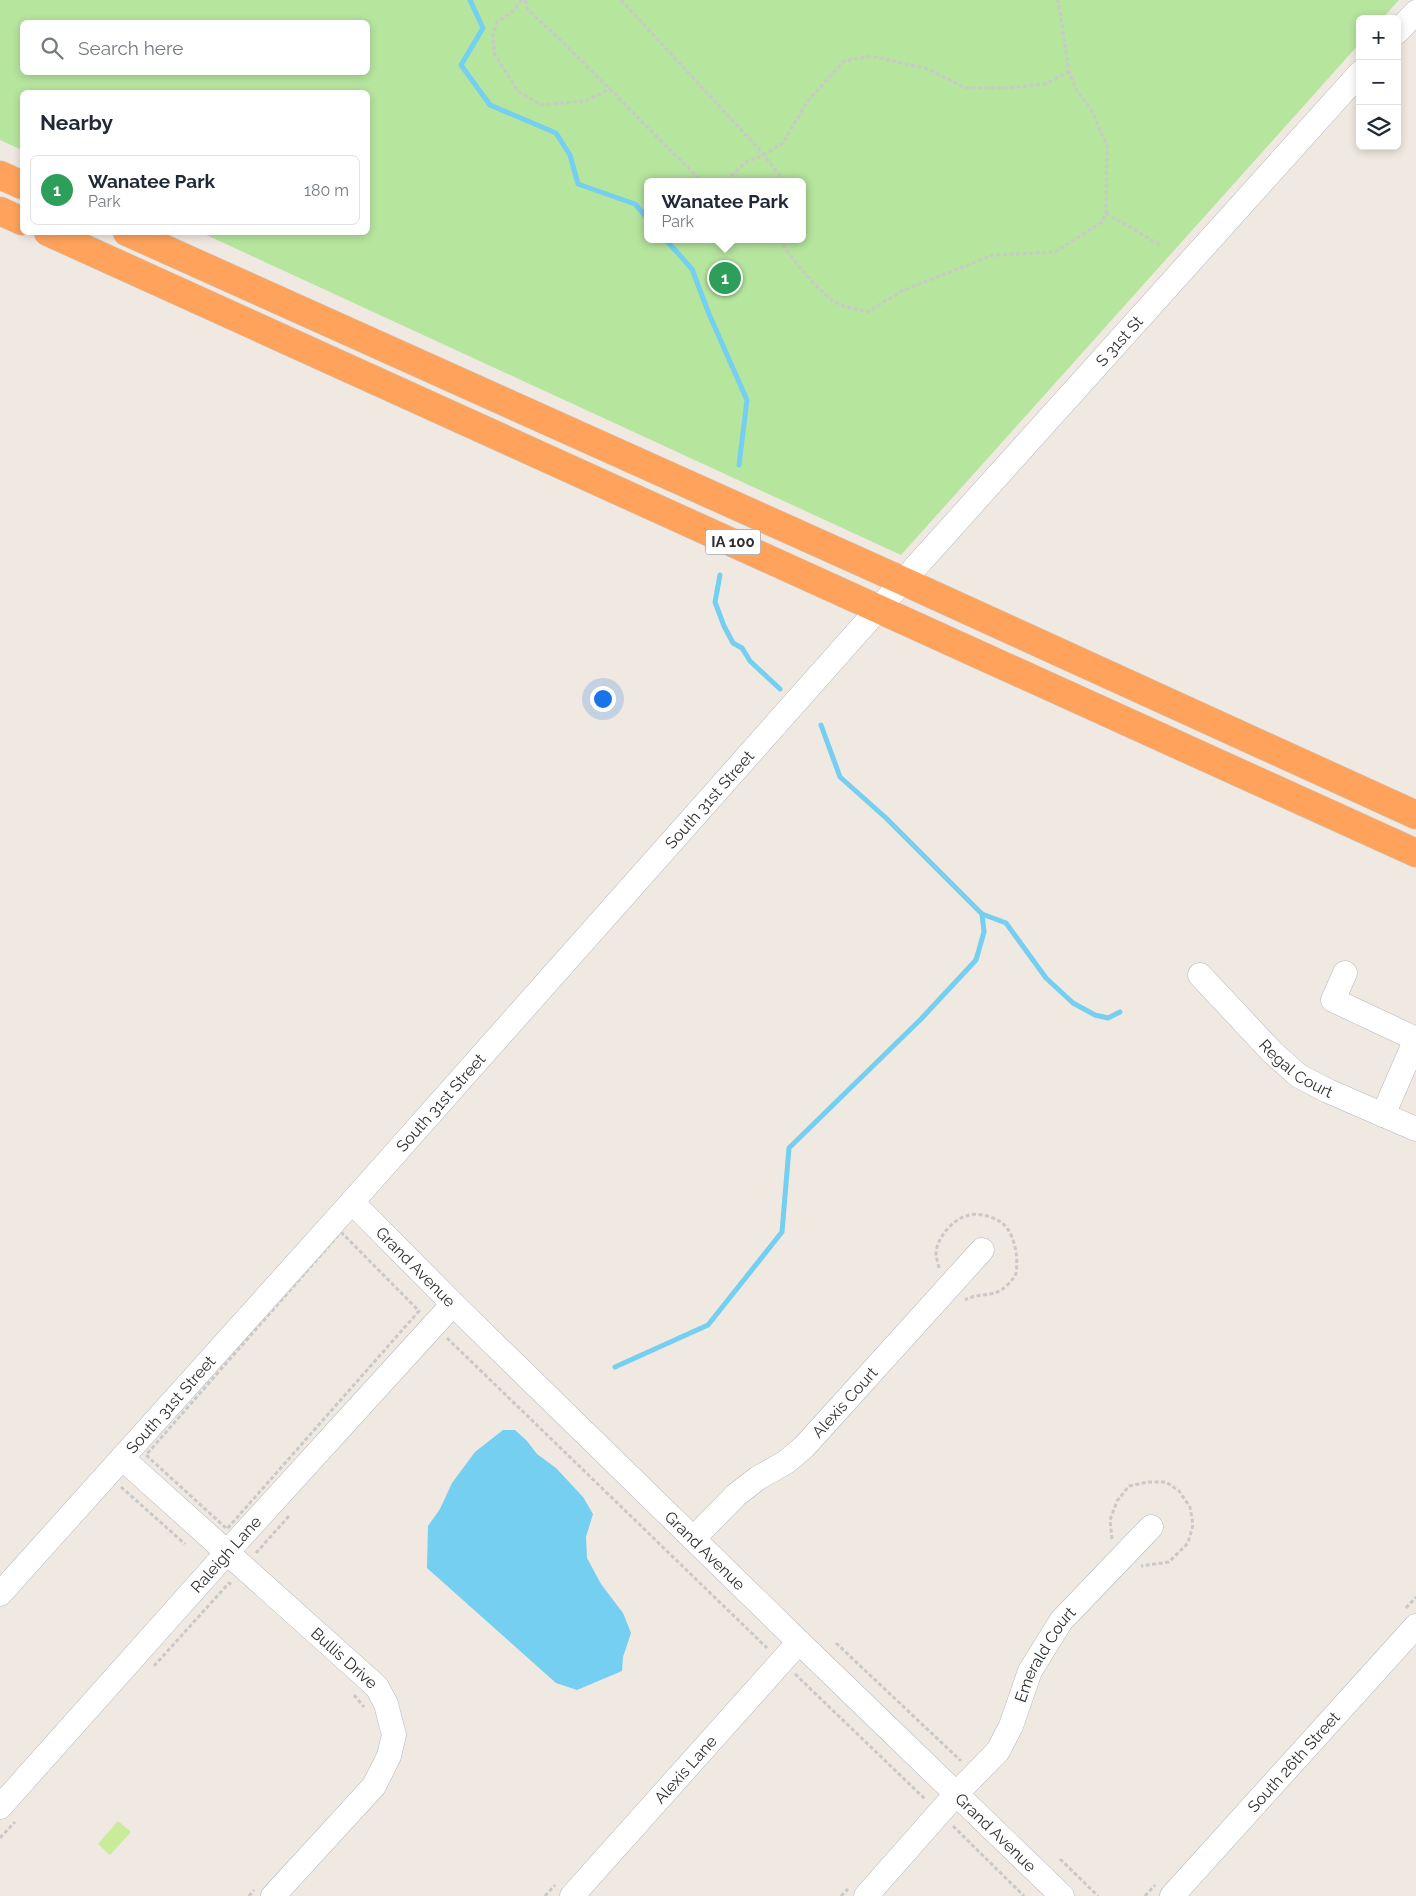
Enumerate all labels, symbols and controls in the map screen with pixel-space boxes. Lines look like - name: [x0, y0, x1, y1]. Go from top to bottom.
- map controls: [1356, 15, 1401, 150]
- button: +: [1356, 15, 1401, 60]
- search box: [20, 20, 370, 75]
- icon: search: [38, 34, 66, 62]
- text: Search here: [78, 37, 184, 59]
- button: −: [1356, 60, 1401, 105]
- button: layers: [1356, 105, 1401, 150]
- text: Nearby: [40, 110, 113, 135]
- text: Wanatee Park: [88, 170, 215, 192]
- popup: [644, 178, 806, 243]
- text: 1: [53, 181, 61, 200]
- text: 180 m: [304, 181, 349, 200]
- text: Wanatee Park: [661, 190, 789, 212]
- text: Park: [88, 192, 121, 211]
- text: Park: [661, 212, 694, 231]
- pin: 1: [709, 259, 741, 297]
- street label: S 31st St: [1092, 312, 1147, 370]
- road number: IA 100: [706, 530, 760, 554]
- your location: [590, 686, 616, 712]
- street label: South 31st Street: [661, 746, 758, 853]
- street label: Regal Court: [1255, 1036, 1336, 1102]
- street label: South 31st Street: [392, 1049, 490, 1156]
- street label: Grand Avenue: [372, 1223, 459, 1311]
- street label: South 31st Street: [122, 1351, 220, 1457]
- street label: Alexis Court: [808, 1363, 882, 1442]
- street label: Grand Avenue: [661, 1507, 749, 1594]
- street label: Raleigh Lane: [187, 1512, 265, 1597]
- street label: Emerald Court: [1011, 1602, 1080, 1705]
- street label: Bullis Drive: [307, 1624, 381, 1693]
- street label: South 26th Street: [1244, 1707, 1344, 1816]
- street label: Alexis Lane: [650, 1732, 721, 1807]
- street label: Grand Avenue: [951, 1789, 1040, 1876]

